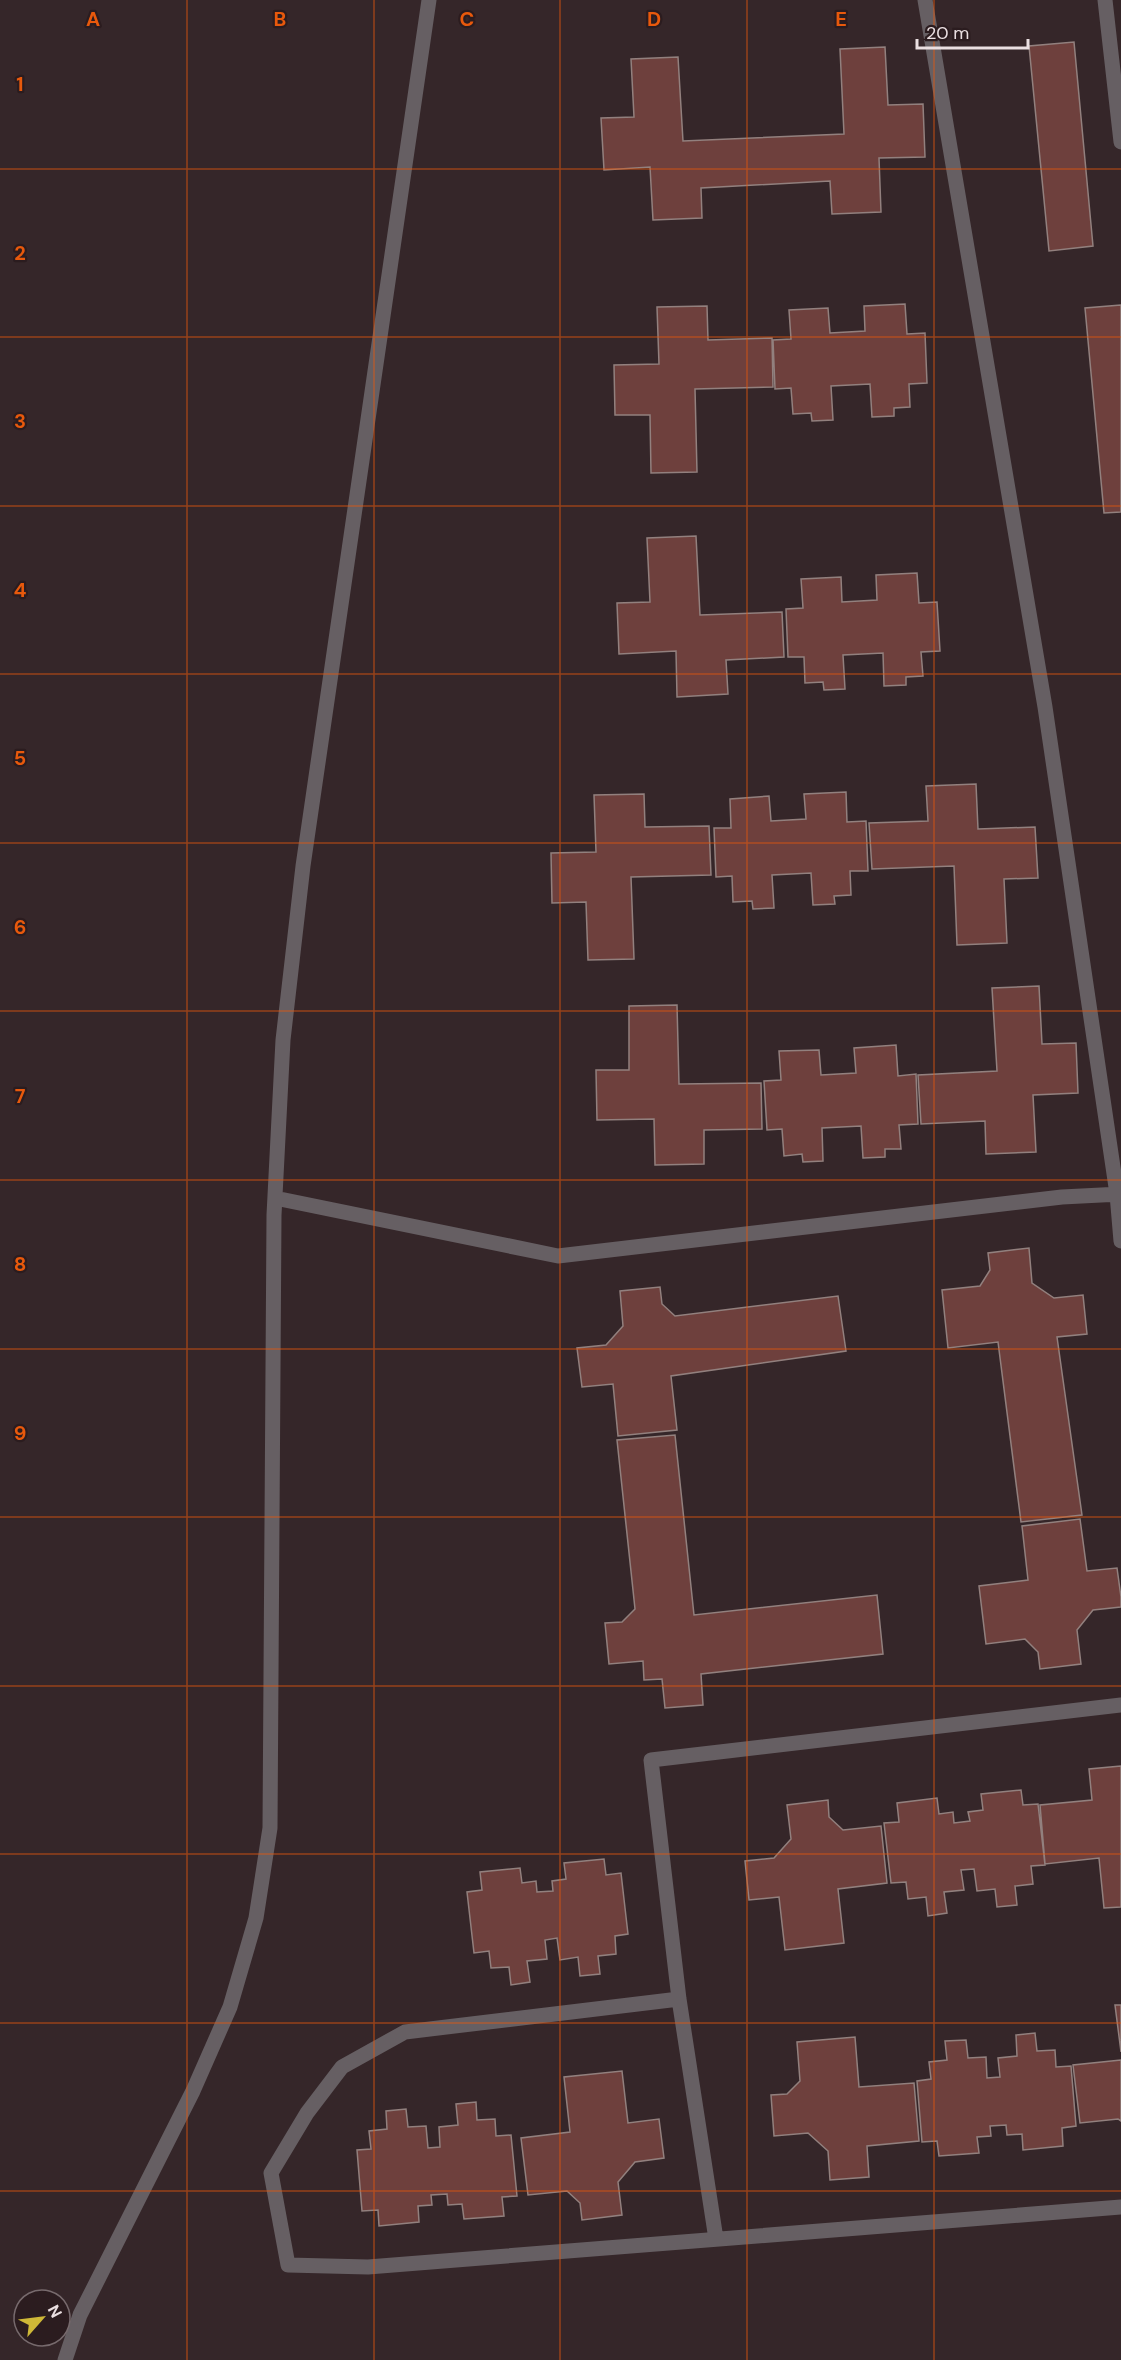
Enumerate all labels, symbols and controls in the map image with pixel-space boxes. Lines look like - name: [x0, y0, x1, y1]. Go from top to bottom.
- text: A: [86, 6, 100, 32]
- text: B: [274, 6, 286, 32]
- text: C: [460, 6, 474, 32]
- text: D: [647, 6, 661, 32]
- text: E: [835, 6, 847, 32]
- scale bar: [917, 12, 1028, 50]
- text: 20 m: [926, 21, 969, 45]
- text: 1: [16, 71, 24, 97]
- text: 2: [14, 240, 26, 266]
- text: 3: [14, 408, 26, 434]
- text: 4: [14, 577, 27, 603]
- text: 5: [14, 745, 26, 771]
- text: 6: [14, 914, 26, 940]
- text: 7: [15, 1083, 26, 1109]
- text: 8: [14, 1251, 26, 1277]
- text: 9: [14, 1420, 26, 1446]
- north arrow: [12, 2288, 72, 2348]
- text: N: [43, 2301, 67, 2321]

